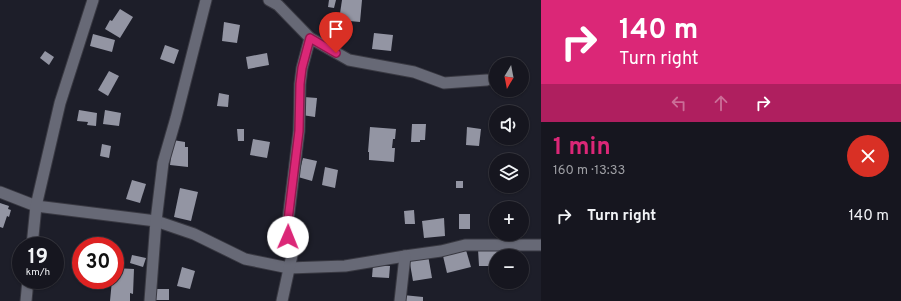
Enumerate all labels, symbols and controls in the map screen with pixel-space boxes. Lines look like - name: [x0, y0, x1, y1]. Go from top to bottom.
- pin: [319, 12, 353, 53]
- text: 140 m: [619, 13, 698, 49]
- icon: right: [553, 16, 605, 68]
- icon: arrive: [325, 18, 347, 40]
- text: Turn right: [619, 48, 699, 71]
- north arrow: [489, 57, 529, 97]
- map controls: [489, 57, 529, 289]
- icon: left: [668, 92, 690, 114]
- icon: ahead: [710, 92, 732, 114]
- icon: right: [752, 92, 774, 114]
- button: sound: [489, 105, 529, 145]
- text: 1 min: [553, 133, 611, 163]
- button: close: [847, 135, 889, 177]
- button: layers: [489, 153, 529, 193]
- text: 160 m · 13:33: [553, 163, 625, 179]
- button: +: [489, 201, 529, 241]
- icon: right: [553, 205, 575, 227]
- text: Turn right: [587, 207, 656, 226]
- text: 140 m: [849, 207, 889, 226]
- position arrow: [267, 216, 309, 258]
- speed limit sign: 30: [72, 237, 124, 289]
- text: 19: [28, 245, 48, 271]
- button: −: [489, 249, 529, 289]
- text: km/h: [26, 266, 50, 279]

